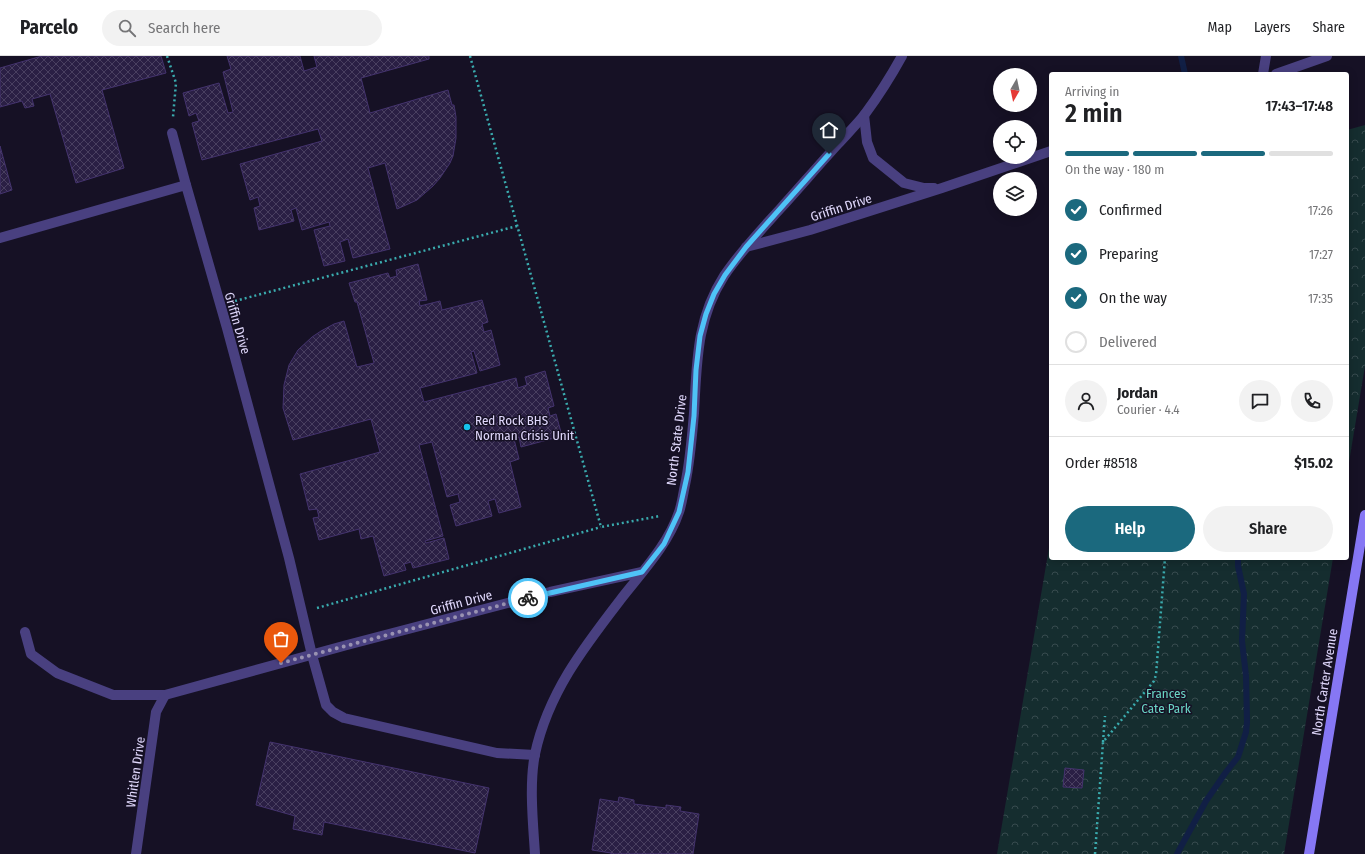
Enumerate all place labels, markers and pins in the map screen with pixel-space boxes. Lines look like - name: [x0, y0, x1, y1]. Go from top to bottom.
- pin: [812, 113, 846, 154]
- place label: Red Rock BHS Norman Crisis Unit: [475, 413, 575, 443]
- marker: Red Rock BHS Norman Crisis Unit: [462, 422, 472, 432]
- pin: [264, 622, 298, 663]

